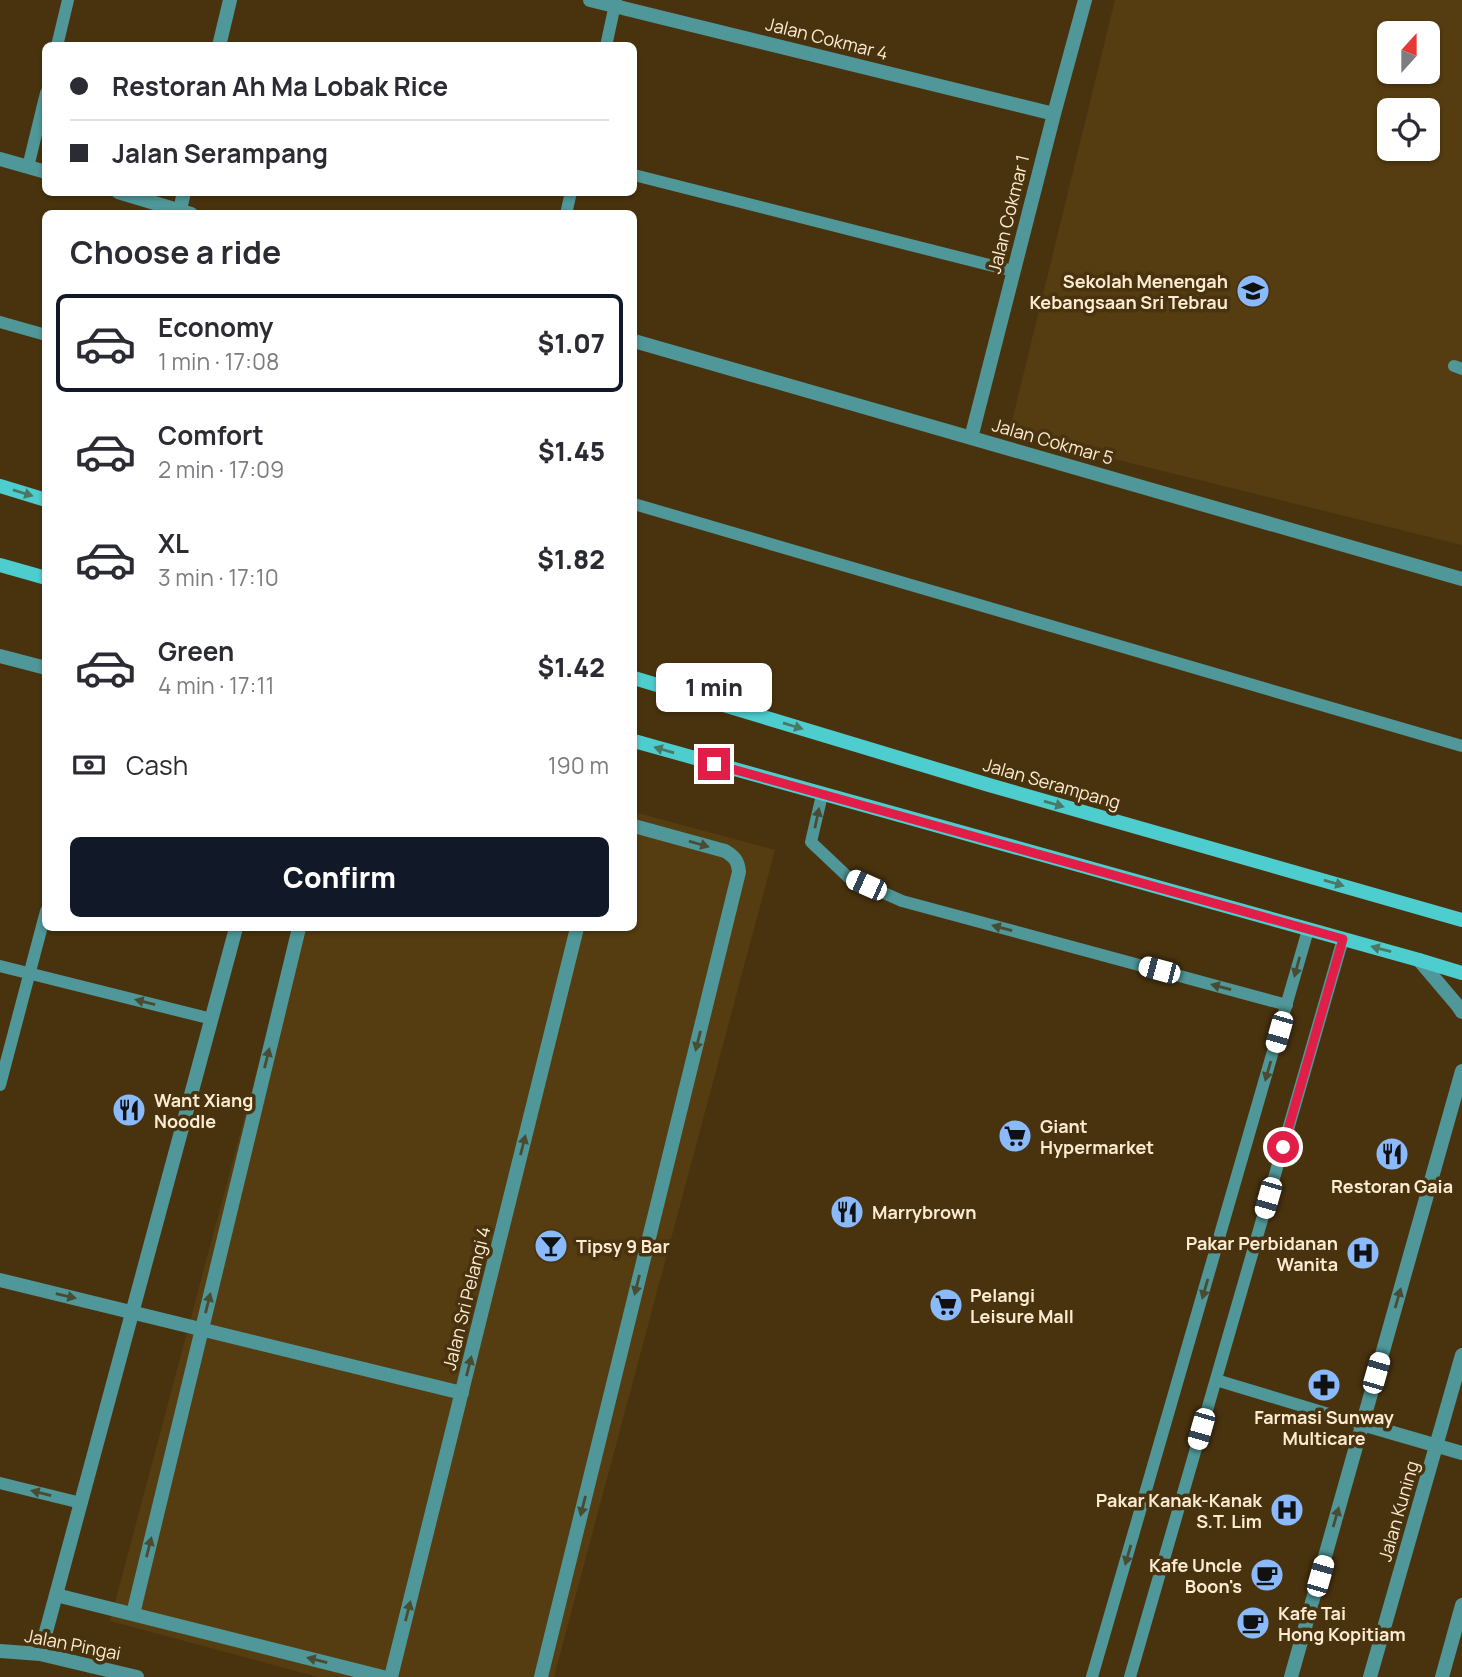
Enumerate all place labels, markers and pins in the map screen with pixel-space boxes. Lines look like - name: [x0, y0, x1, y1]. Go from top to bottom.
- place label: Sekolah Menengah Kebangsaan Sri Tebrau: [1029, 269, 1228, 314]
- school or university icon: Sekolah Menengah Kebangsaan Sri Tebrau: [1234, 272, 1272, 310]
- place label: Want Xiang Noodle: [154, 1088, 253, 1133]
- restaurant icon: Want Xiang Noodle: [110, 1091, 148, 1129]
- place label: Giant Hypermarket: [1040, 1114, 1154, 1159]
- supermarket icon: Giant Hypermarket: [996, 1117, 1034, 1155]
- restaurant icon: Restoran Gaia: [1373, 1135, 1411, 1173]
- place label: Restoran Gaia: [1331, 1174, 1453, 1198]
- restaurant icon: Marrybrown: [828, 1193, 866, 1231]
- place label: Marrybrown: [872, 1200, 976, 1224]
- bar icon: Tipsy 9 Bar: [532, 1227, 570, 1265]
- place label: Pakar Perbidanan Wanita: [1186, 1231, 1338, 1276]
- place label: Tipsy 9 Bar: [576, 1234, 670, 1258]
- hospital icon: Pakar Perbidanan Wanita: [1344, 1234, 1382, 1272]
- place label: Pelangi Leisure Mall: [970, 1283, 1074, 1328]
- supermarket icon: Pelangi Leisure Mall: [927, 1286, 965, 1324]
- pharmacy icon: Farmasi Sunway Multicare: [1305, 1366, 1343, 1404]
- place label: Farmasi Sunway Multicare: [1254, 1405, 1394, 1450]
- place label: Pakar Kanak-Kanak S.T. Lim: [1096, 1488, 1263, 1533]
- hospital icon: Pakar Kanak-Kanak S.T. Lim: [1268, 1491, 1306, 1529]
- place label: Kafe Uncle Boon's: [1149, 1553, 1242, 1598]
- cafe icon: Kafe Uncle Boon's: [1248, 1556, 1286, 1594]
- place label: Kafe Tai Hong Kopitiam: [1278, 1601, 1406, 1646]
- cafe icon: Kafe Tai Hong Kopitiam: [1234, 1604, 1272, 1642]

